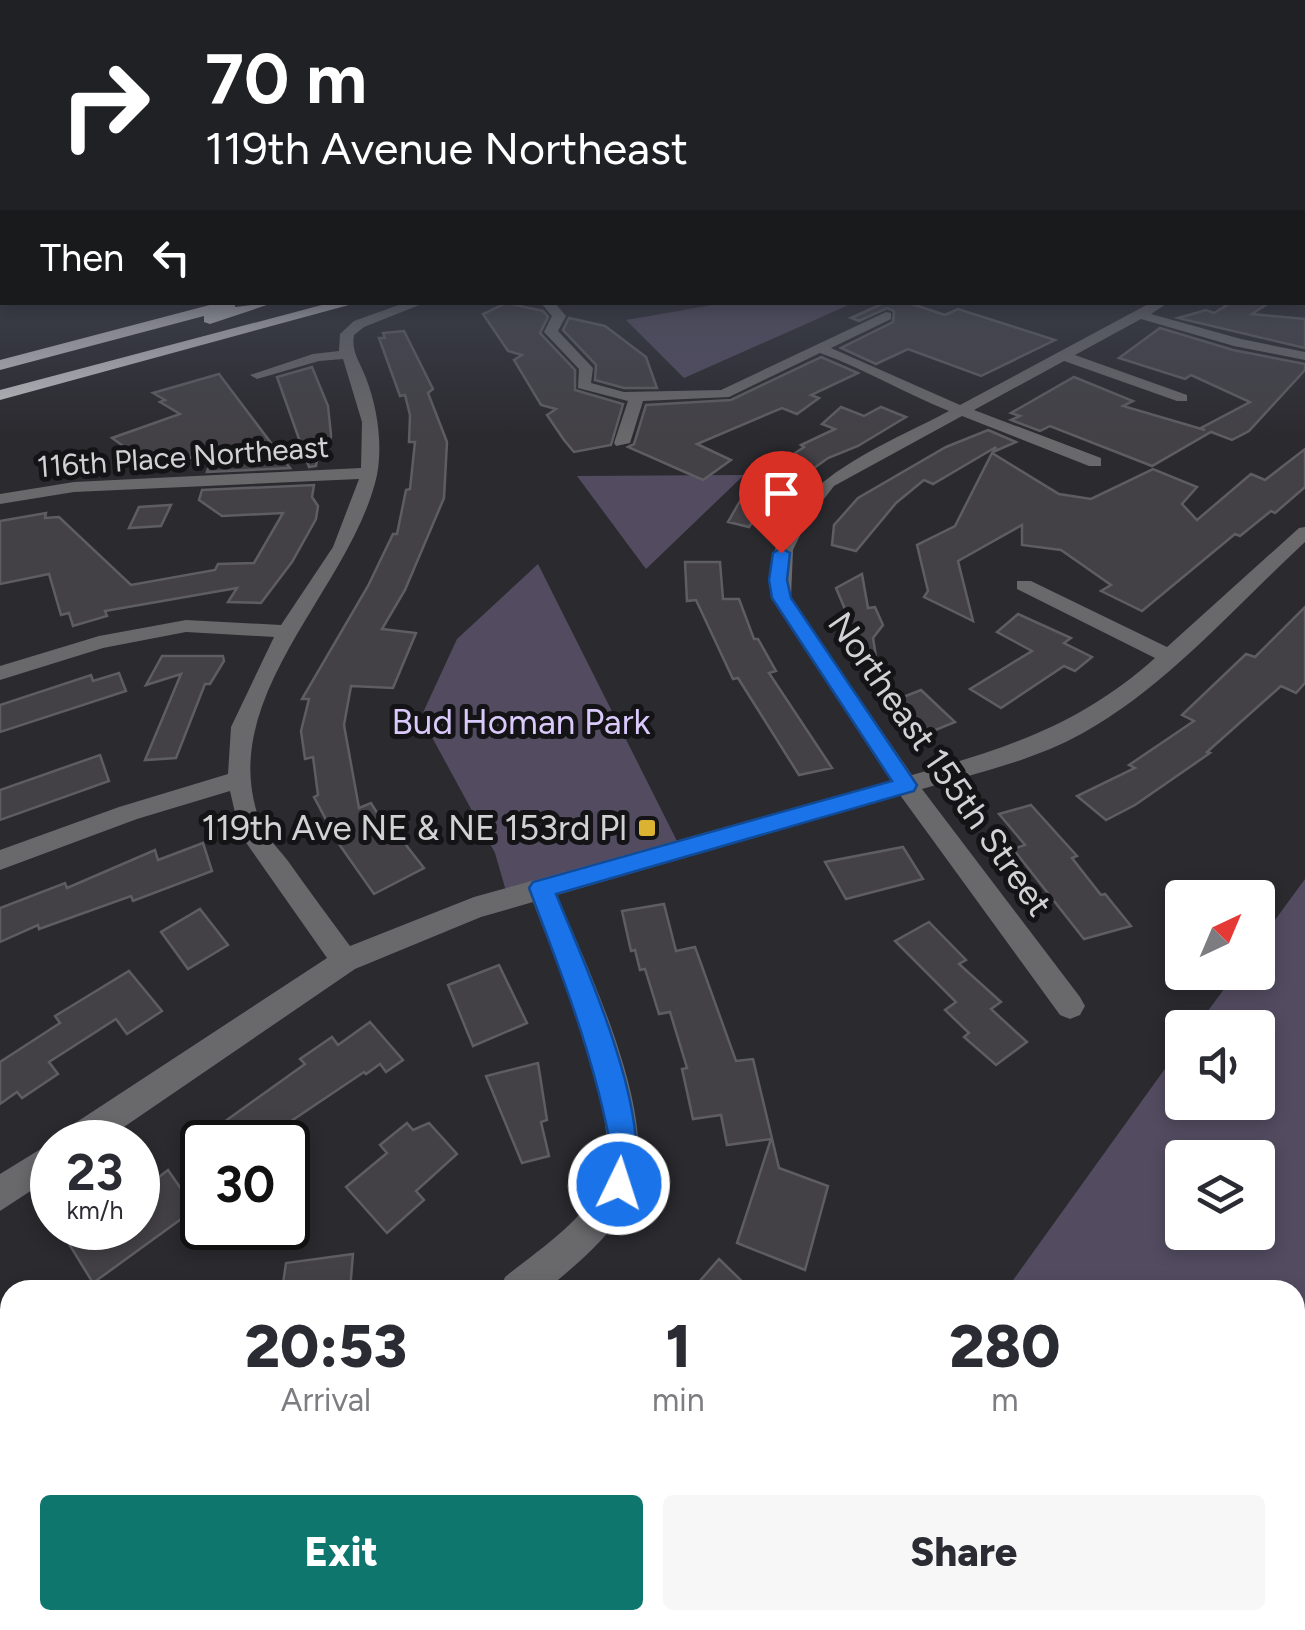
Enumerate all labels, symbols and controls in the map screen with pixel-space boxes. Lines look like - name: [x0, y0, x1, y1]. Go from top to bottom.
- text: 70 m: [205, 36, 367, 121]
- icon: right: [40, 40, 170, 170]
- text: 119th Avenue Northeast: [205, 121, 688, 175]
- icon: left: [144, 230, 199, 285]
- text: Then: [40, 235, 124, 281]
- street label: 116th Place Northeast: [36, 428, 330, 485]
- pin: [739, 451, 824, 554]
- icon: arrive: [754, 466, 809, 521]
- street label: Northeast 155th Street: [819, 604, 1061, 924]
- park label: Bud Homan Park: [391, 701, 651, 743]
- place label: 119th Ave NE & NE 153rd Pl: [201, 807, 627, 849]
- marker: 119th Ave NE & NE 153rd Pl: [636, 817, 658, 839]
- north arrow: [1165, 880, 1275, 990]
- map controls: [1165, 880, 1275, 1250]
- button: sound: [1165, 1010, 1275, 1120]
- speed limit sign: 30: [180, 1120, 310, 1250]
- position arrow: [567, 1132, 671, 1236]
- button: layers: [1165, 1140, 1275, 1250]
- text: 23: [67, 1142, 123, 1203]
- text: km/h: [66, 1195, 124, 1225]
- text: 20:53: [245, 1310, 407, 1382]
- text: 1: [665, 1310, 691, 1382]
- text: 280: [949, 1310, 1060, 1382]
- text: Arrival: [281, 1381, 371, 1419]
- text: min: [652, 1381, 705, 1419]
- text: m: [991, 1381, 1018, 1419]
- button: Exit: [40, 1495, 643, 1610]
- button: Share: [663, 1495, 1265, 1610]

